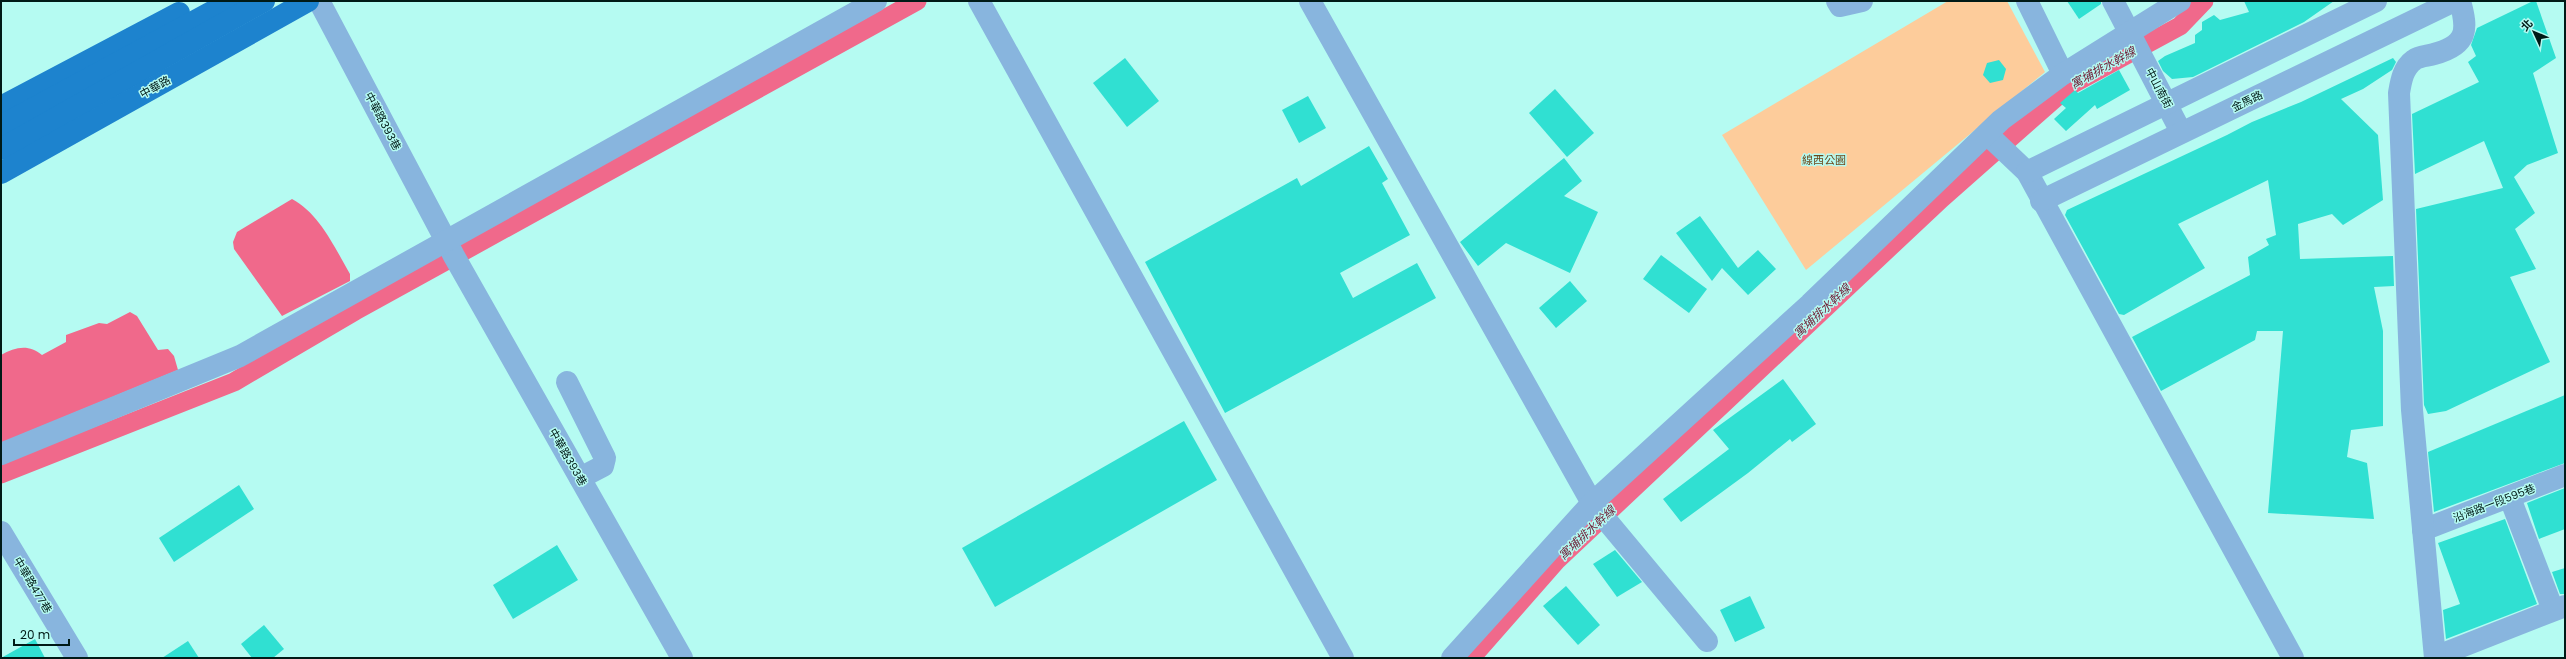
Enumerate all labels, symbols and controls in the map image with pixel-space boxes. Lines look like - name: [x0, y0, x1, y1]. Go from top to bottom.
- north arrow: [2514, 12, 2554, 52]
- text: 北: [2517, 16, 2536, 35]
- water label: 寓埔排水幹線: [2067, 42, 2140, 92]
- street label: 中山南街: [2142, 65, 2176, 111]
- street label: 中華路: [137, 72, 173, 102]
- street label: 金馬路: [2229, 87, 2265, 115]
- street label: 中華路393巷: [361, 89, 405, 153]
- park label: 線西公園: [1802, 152, 1846, 168]
- water label: 寓埔排水幹線: [1790, 279, 1855, 341]
- street label: 中華路393巷: [545, 425, 591, 489]
- street label: 沿海路一段595巷: [2451, 480, 2537, 526]
- water label: 寓埔排水幹線: [1555, 501, 1620, 563]
- street label: 中華路477巷: [10, 554, 56, 616]
- scale bar: [14, 621, 69, 647]
- text: 20 m: [20, 626, 50, 643]

